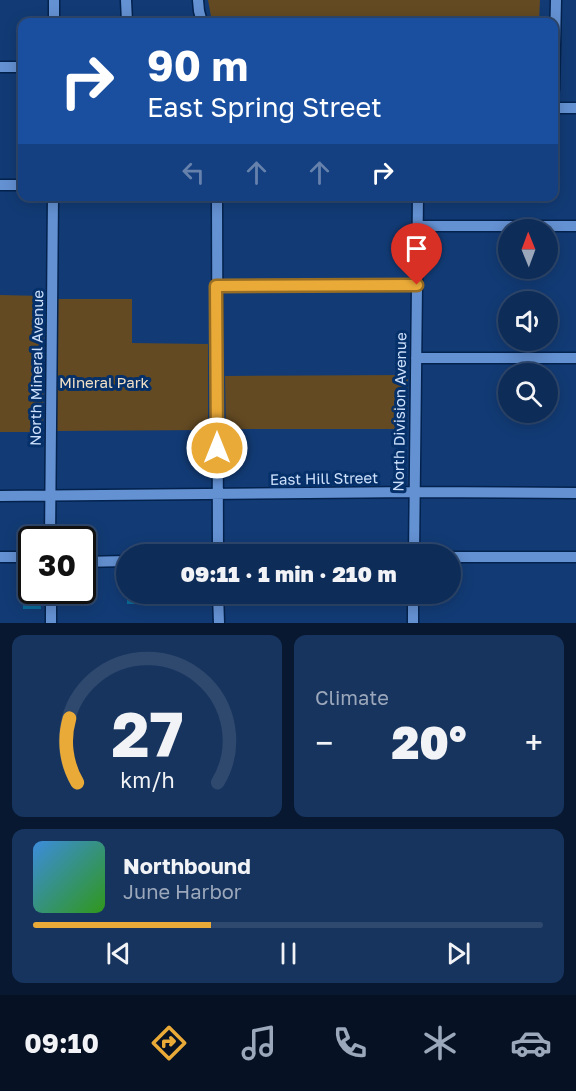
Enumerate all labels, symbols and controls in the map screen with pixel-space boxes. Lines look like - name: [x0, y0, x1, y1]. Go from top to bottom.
- text: 90 m: [147, 40, 248, 90]
- icon: right: [48, 42, 126, 120]
- text: East Spring Street: [147, 91, 382, 123]
- icon: left: [177, 156, 210, 189]
- icon: ahead: [240, 156, 273, 189]
- icon: ahead: [303, 156, 336, 189]
- icon: right: [366, 156, 399, 189]
- north arrow: [498, 219, 558, 279]
- map controls: [498, 219, 558, 423]
- pin: [391, 223, 442, 285]
- icon: arrive: [400, 232, 433, 265]
- street label: North Mineral Avenue: [26, 290, 46, 446]
- button: sound: [498, 291, 558, 351]
- street label: North Division Avenue: [389, 332, 409, 492]
- button: search: [498, 363, 558, 423]
- park label: Mineral Park: [59, 373, 150, 391]
- position arrow: [185, 416, 249, 480]
- street label: East Hill Street: [270, 468, 378, 488]
- speed limit sign: 30: [18, 526, 96, 604]
- text: 09:11 · 1 min · 210 m: [180, 560, 397, 587]
- text: Climate: [315, 685, 389, 709]
- text: 27: [111, 696, 183, 771]
- text: 20°: [391, 715, 467, 769]
- text: −: [315, 723, 333, 762]
- text: +: [525, 723, 543, 762]
- text: km/h: [120, 767, 174, 793]
- text: Northbound: [123, 852, 251, 879]
- text: June Harbor: [123, 879, 242, 903]
- icon: previous: [102, 937, 135, 970]
- icon: pause: [272, 937, 305, 970]
- icon: next: [442, 937, 475, 970]
- icon: directions: [148, 1022, 190, 1064]
- icon: music: [238, 1022, 280, 1064]
- icon: phone: [329, 1022, 371, 1064]
- icon: climate: [419, 1022, 461, 1064]
- icon: car: [510, 1022, 552, 1064]
- text: 09:10: [24, 1027, 99, 1059]

